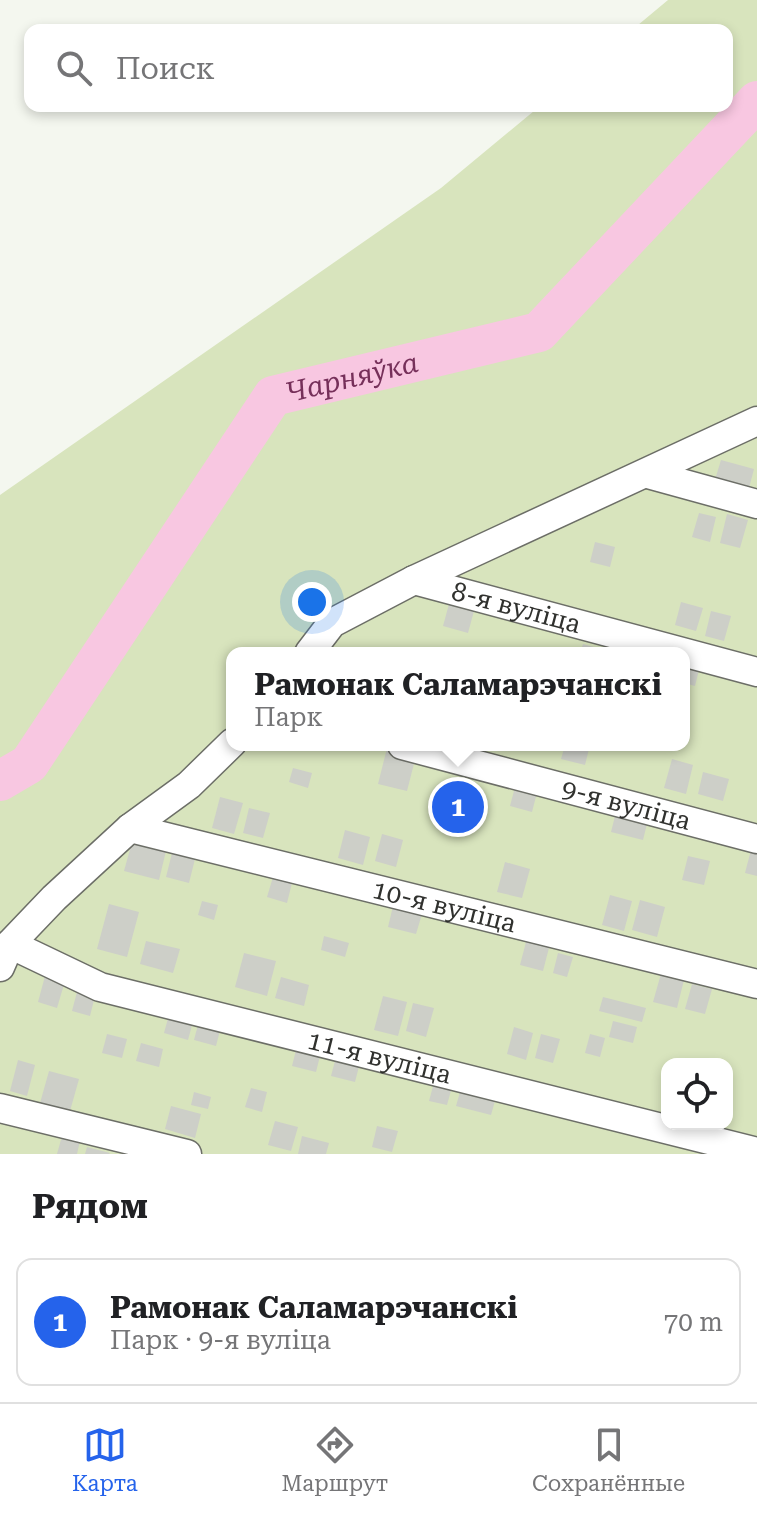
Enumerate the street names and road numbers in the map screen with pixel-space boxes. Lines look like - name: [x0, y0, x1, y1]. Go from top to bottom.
- street label: 8-я вуліца: [449, 576, 584, 639]
- street label: 9-я вуліца: [558, 773, 694, 836]
- street label: 10-я вуліца: [369, 874, 519, 939]
- street label: 11-я вуліца: [305, 1025, 454, 1090]

